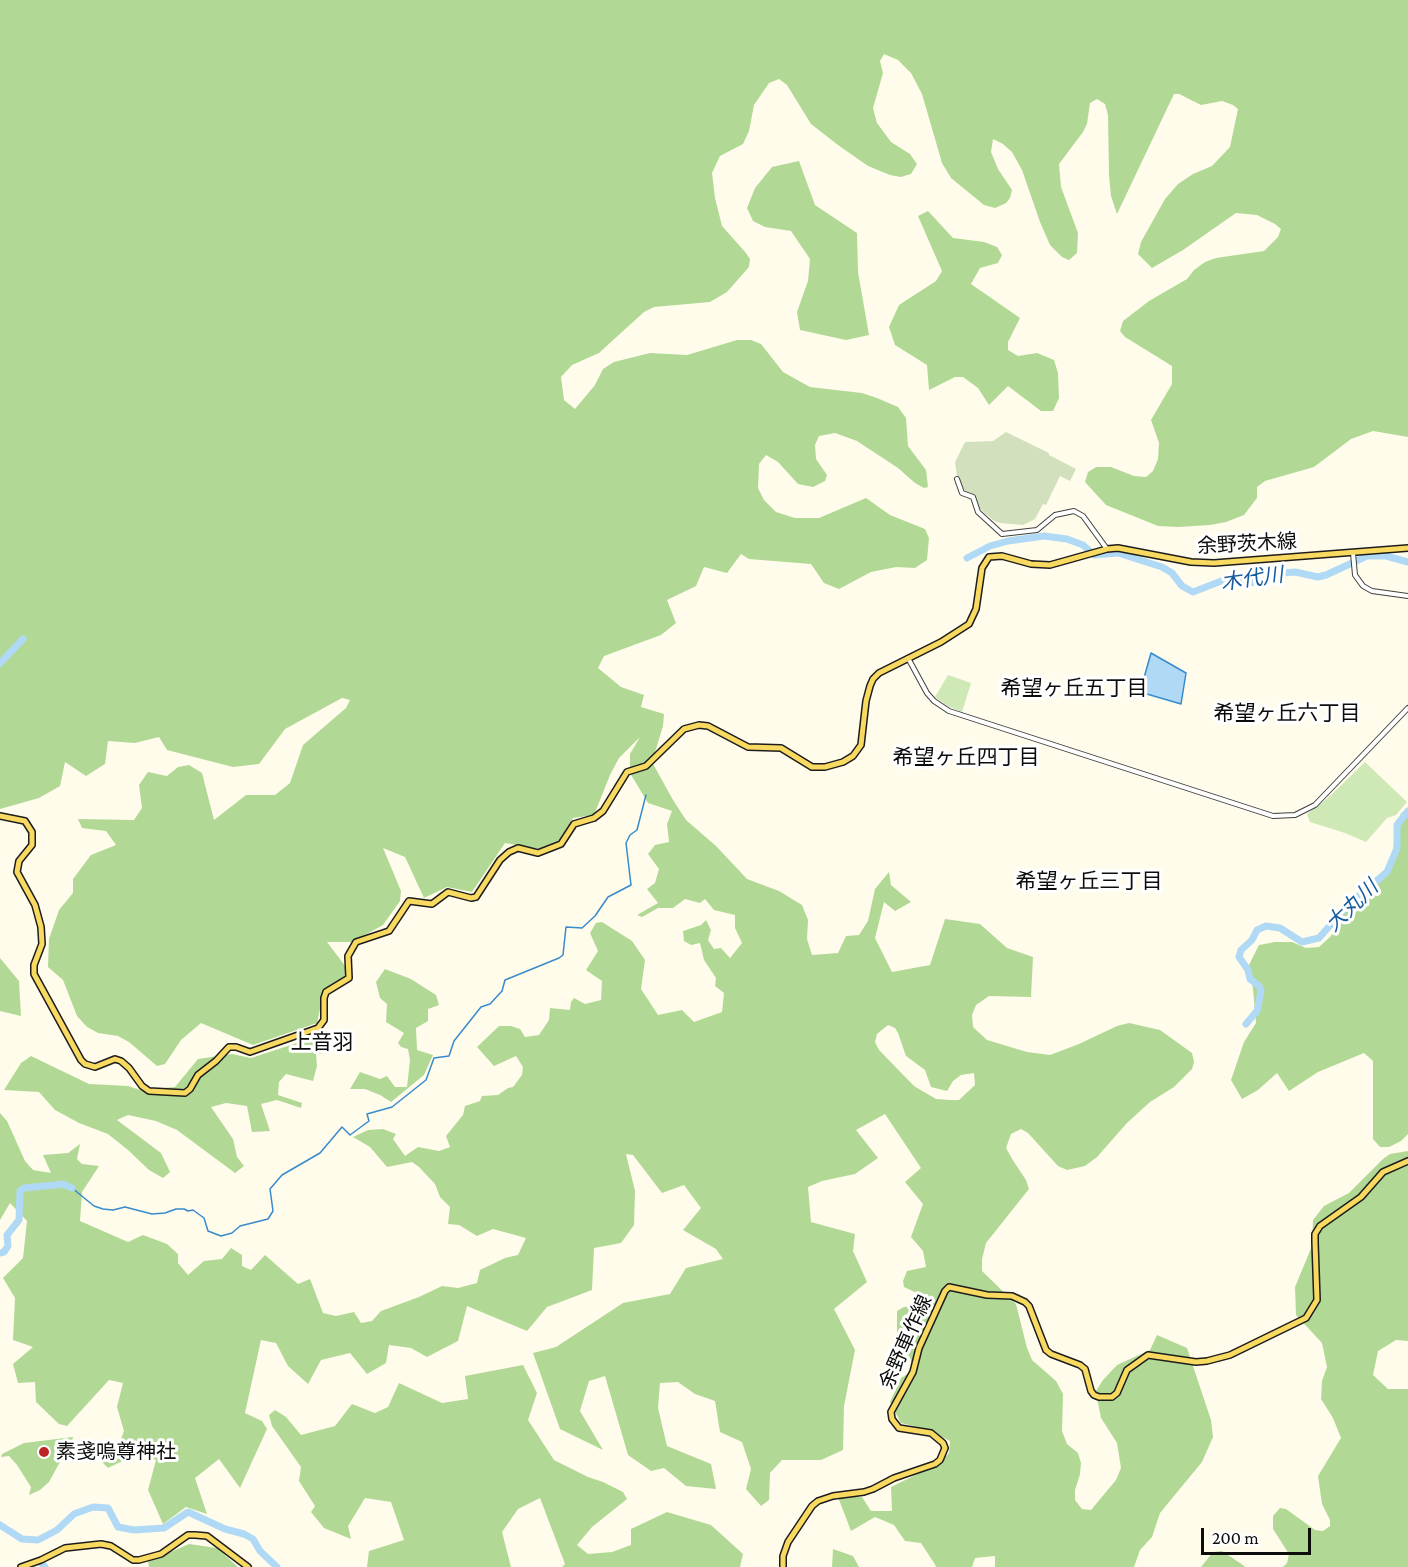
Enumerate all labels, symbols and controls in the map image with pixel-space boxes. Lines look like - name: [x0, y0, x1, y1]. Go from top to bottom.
- street label: 余野茨木線: [1196, 529, 1298, 559]
- water label: 木代川: [1219, 562, 1285, 596]
- district label: 希望ヶ丘五丁目: [1001, 676, 1147, 702]
- district label: 希望ヶ丘六丁目: [1214, 701, 1360, 727]
- district label: 希望ヶ丘四丁目: [893, 745, 1039, 771]
- district label: 希望ヶ丘三丁目: [1016, 869, 1162, 895]
- water label: 大丸川: [1321, 875, 1383, 937]
- district label: 上音羽: [291, 1030, 353, 1056]
- street label: 余野車作線: [875, 1291, 937, 1393]
- place label: 素戔嗚尊神社: [56, 1440, 176, 1464]
- marker: 素戔嗚尊神社: [37, 1445, 51, 1459]
- scale bar: [1204, 1516, 1314, 1554]
- text: 200 m: [1212, 1528, 1259, 1548]

